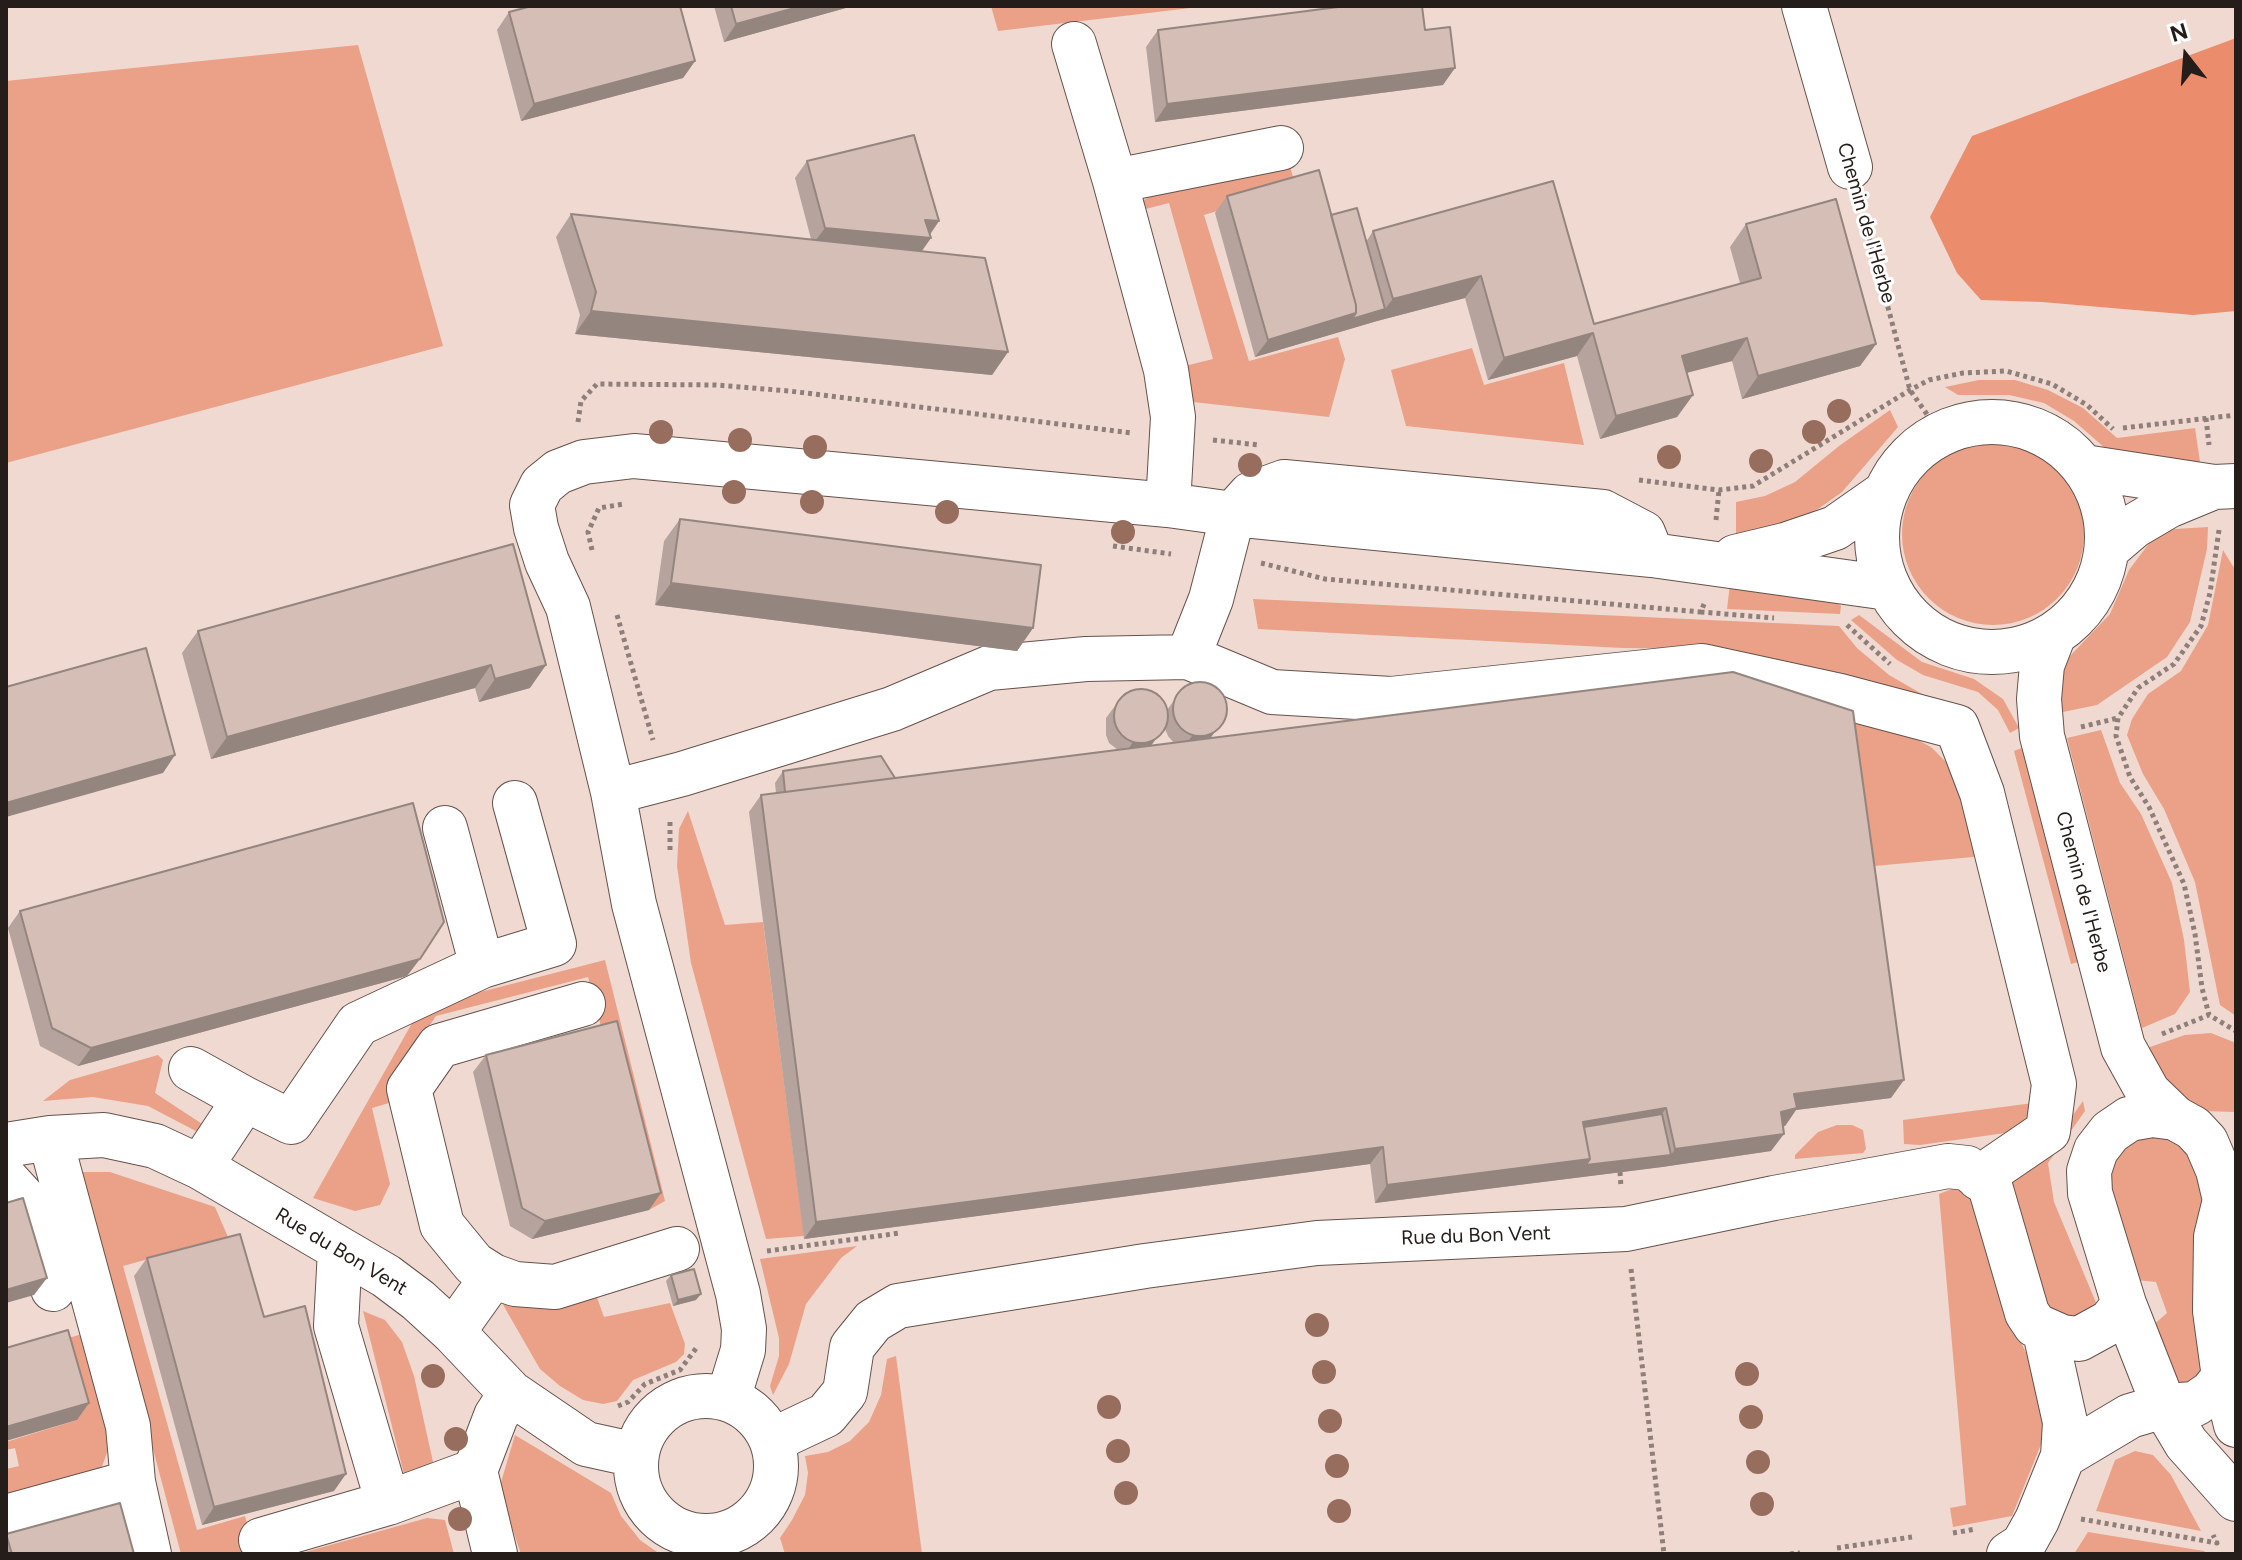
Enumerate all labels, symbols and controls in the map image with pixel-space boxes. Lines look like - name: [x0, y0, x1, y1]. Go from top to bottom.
- north arrow: [2146, 16, 2226, 96]
- text: N: [2167, 17, 2191, 48]
- street label: Chemin de l'Herbe: [1832, 140, 1900, 306]
- street label: Chemin de l'Herbe: [2050, 809, 2116, 975]
- street label: Rue du Bon Vent: [271, 1203, 411, 1301]
- street label: Rue du Bon Vent: [1401, 1221, 1551, 1251]

